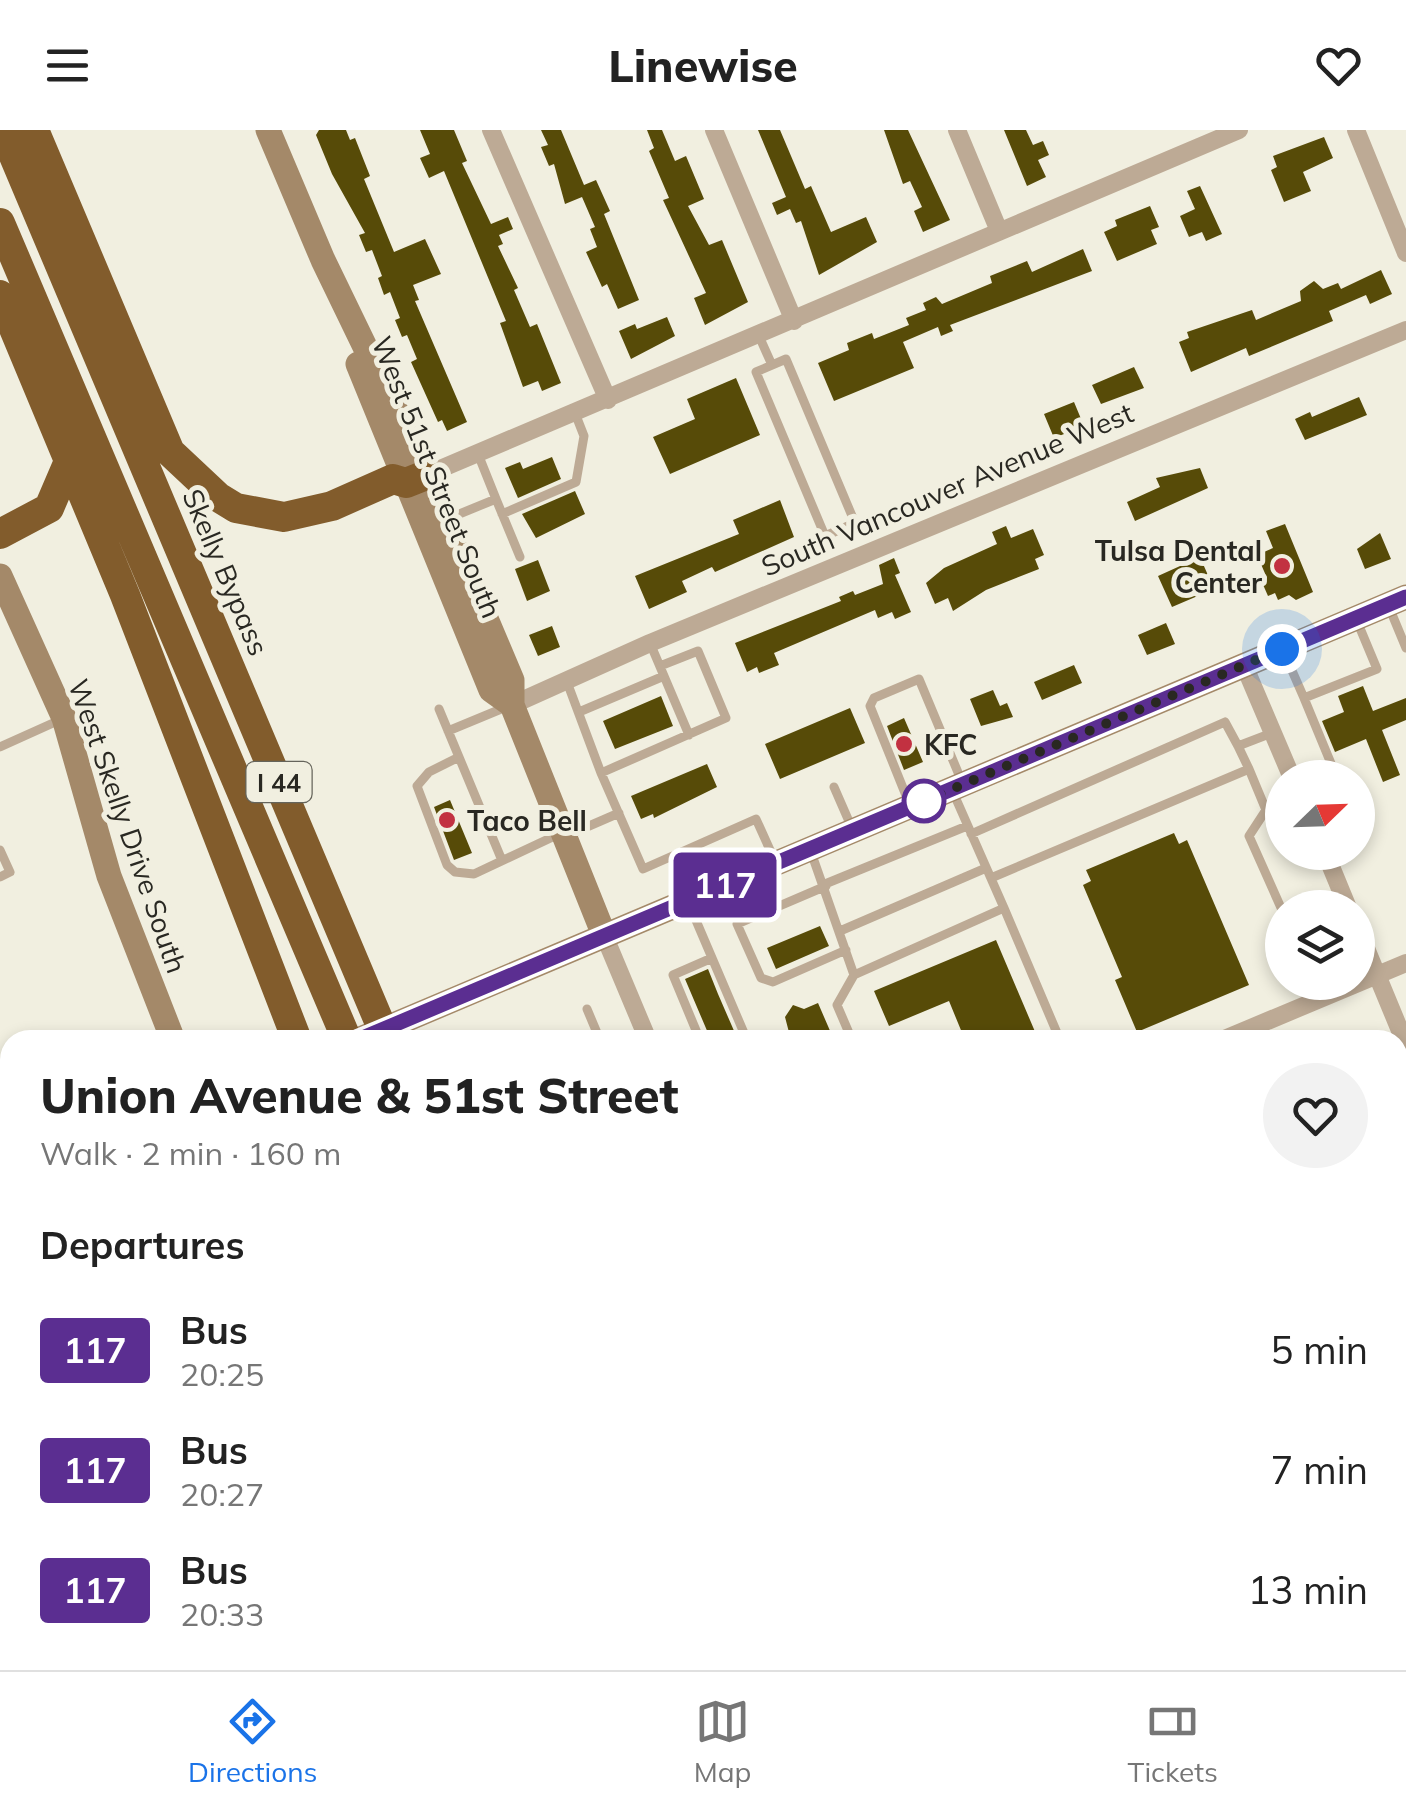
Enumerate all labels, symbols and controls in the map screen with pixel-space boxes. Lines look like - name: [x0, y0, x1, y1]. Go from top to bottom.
- text: Linewise: [608, 37, 798, 93]
- icon: menu: [40, 38, 95, 93]
- icon: heart: [1311, 38, 1366, 93]
- street label: West 51st Street South: [364, 331, 510, 623]
- street label: South Vancouver Avenue West: [756, 395, 1138, 583]
- street label: Skelly Bypass: [175, 483, 277, 661]
- place label: Tulsa Dental Center: [1095, 533, 1262, 600]
- marker: Tulsa Dental Center: [1271, 555, 1293, 577]
- your location: [1257, 624, 1307, 674]
- street label: West Skelly Drive South: [61, 674, 195, 978]
- place label: KFC: [924, 727, 977, 762]
- marker: KFC: [893, 733, 915, 755]
- north arrow: [1265, 760, 1375, 870]
- map controls: [1265, 760, 1375, 1000]
- road number: I 44: [246, 762, 312, 802]
- unlabelled marker: [903, 780, 945, 822]
- place label: Taco Bell: [467, 803, 587, 838]
- marker: Taco Bell: [436, 809, 458, 831]
- line badge: 117: [668, 852, 782, 918]
- text: 117: [693, 863, 757, 907]
- button: layers: [1265, 890, 1375, 1000]
- button: heart: [1263, 1063, 1368, 1168]
- text: Union Avenue & 51st Street: [40, 1065, 679, 1125]
- text: Walk · 2 min · 160 m: [40, 1133, 341, 1173]
- text: Departures: [40, 1221, 244, 1269]
- text: Bus: [180, 1306, 248, 1354]
- text: 5 min: [1271, 1326, 1368, 1374]
- text: 117: [63, 1328, 127, 1372]
- text: 20:25: [180, 1354, 264, 1394]
- text: Bus: [180, 1426, 248, 1474]
- text: 7 min: [1271, 1446, 1368, 1494]
- text: 117: [63, 1448, 127, 1492]
- text: 20:27: [180, 1474, 264, 1514]
- text: Bus: [180, 1546, 248, 1594]
- text: 13 min: [1248, 1566, 1368, 1614]
- text: 117: [63, 1568, 127, 1612]
- text: 20:33: [180, 1594, 264, 1634]
- tab: Directions: [188, 1694, 318, 1789]
- tab: Map: [694, 1694, 751, 1789]
- tab: Tickets: [1127, 1694, 1218, 1789]

